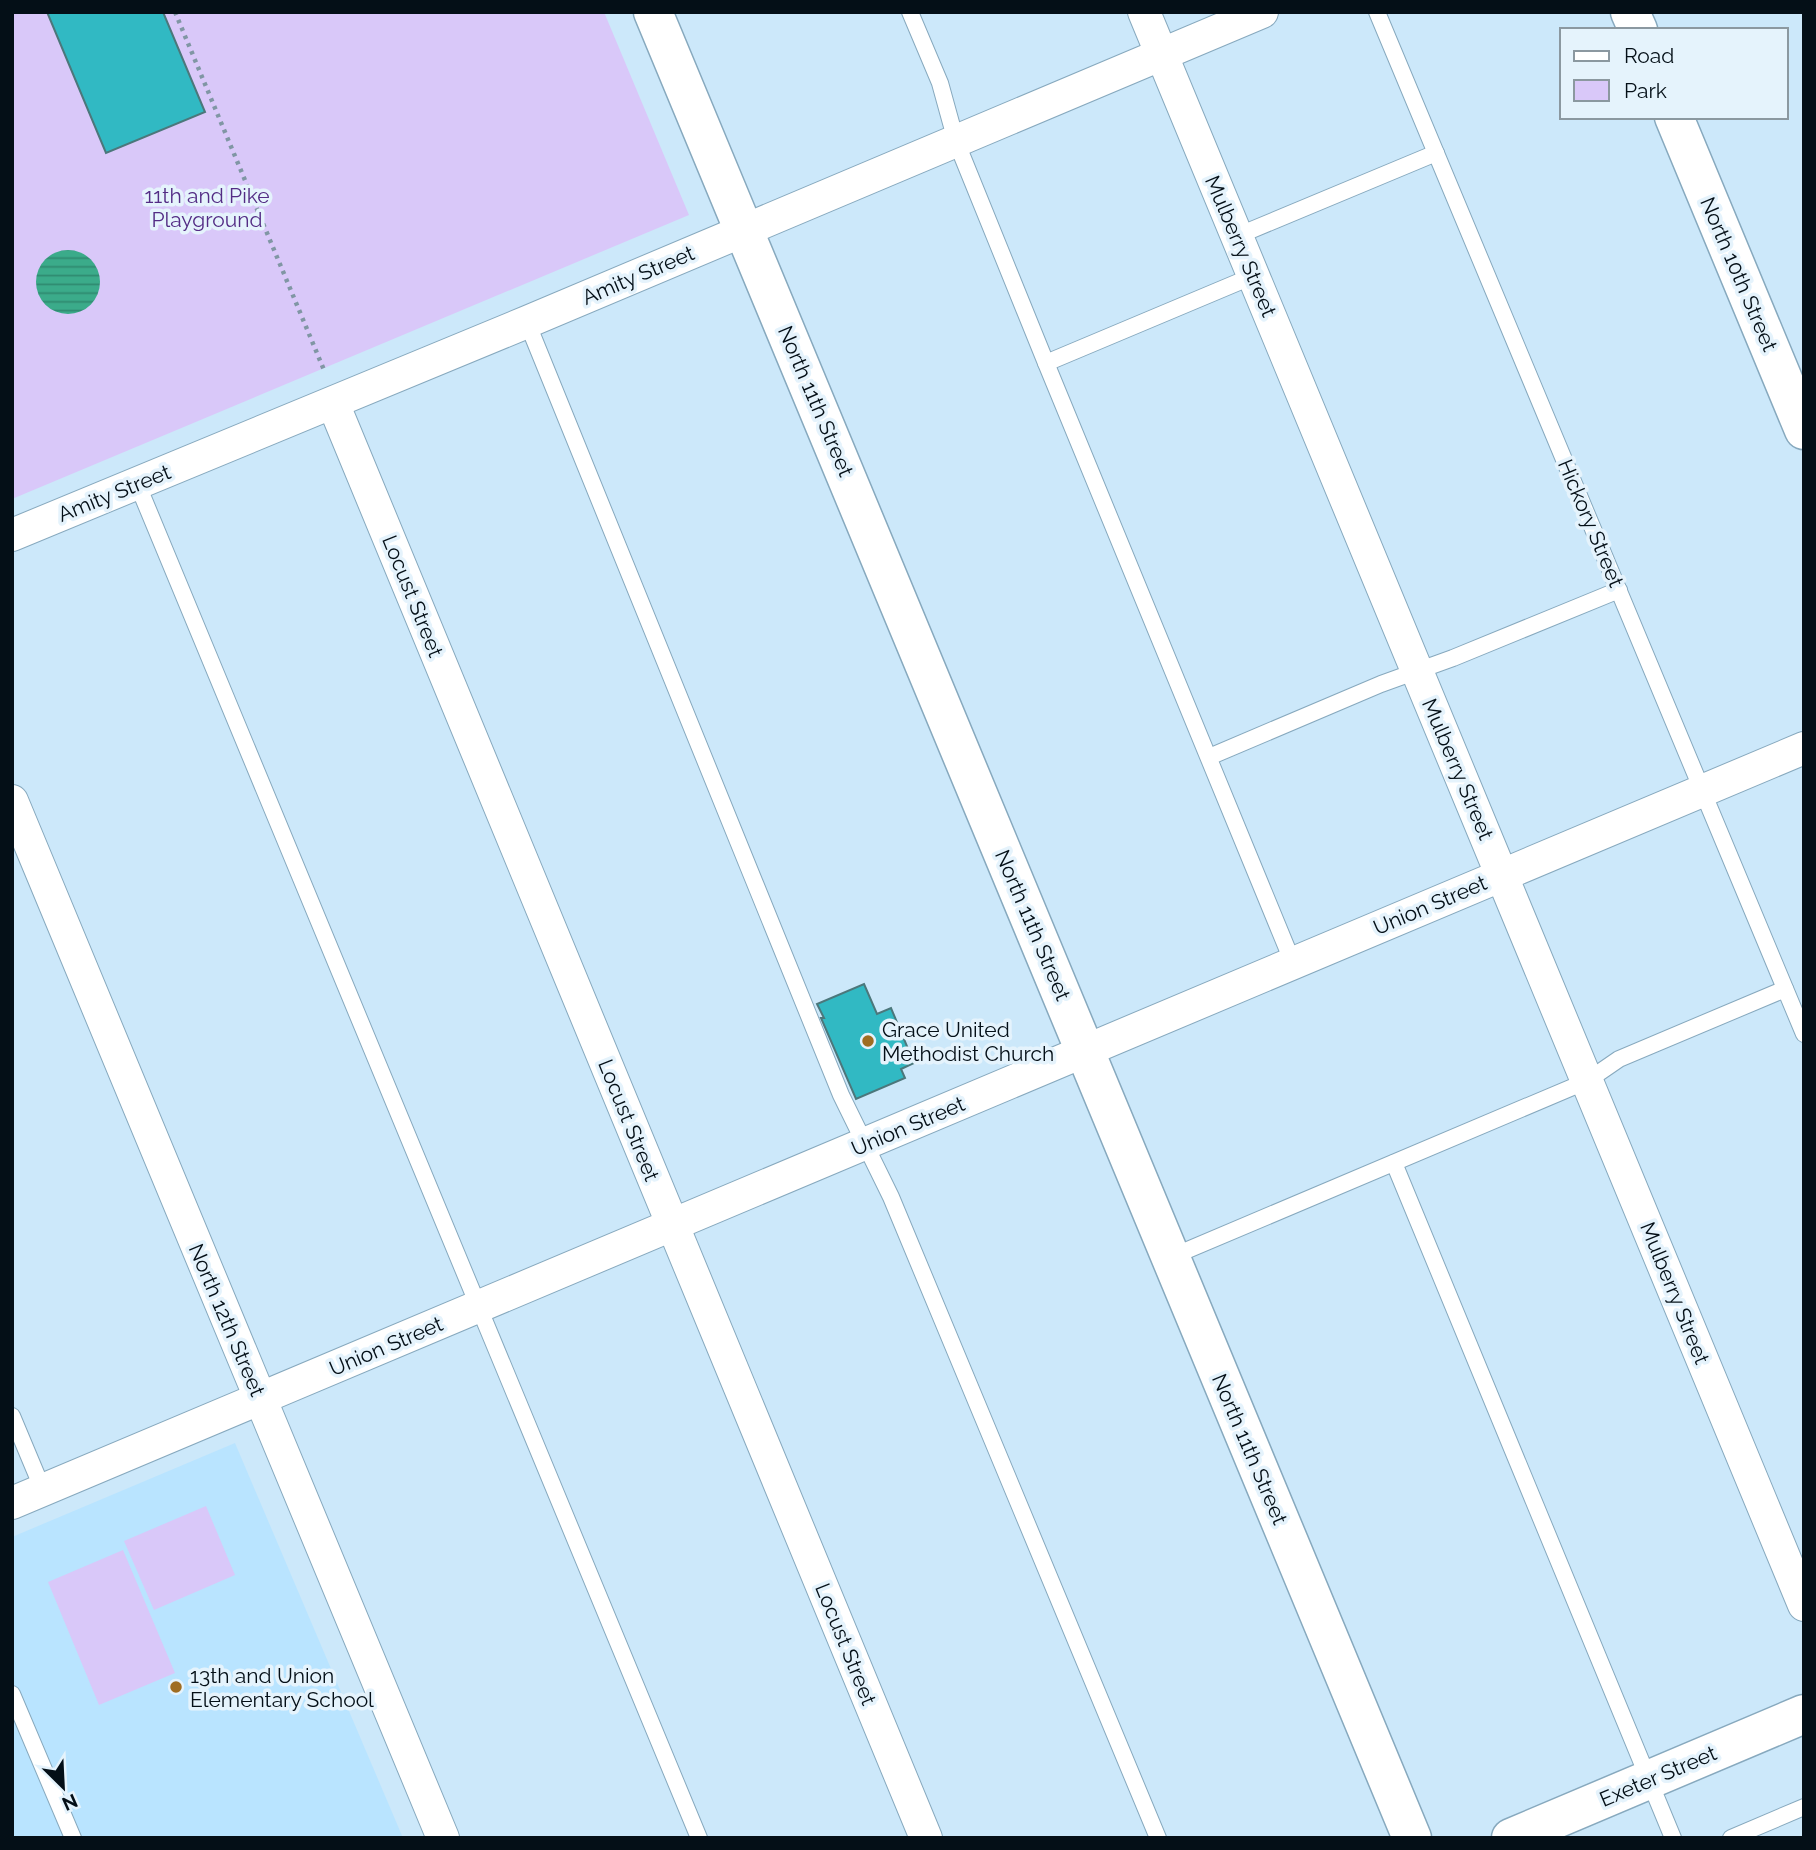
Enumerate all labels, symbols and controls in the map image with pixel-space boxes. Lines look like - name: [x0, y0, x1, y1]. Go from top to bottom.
- legend: [1560, 28, 1788, 119]
- text: Road: [1624, 43, 1674, 68]
- text: Park: [1624, 78, 1667, 103]
- street label: Mulberry Street: [1200, 172, 1282, 320]
- park label: 11th and Pike Playground: [144, 183, 270, 232]
- street label: North 10th Street: [1695, 193, 1783, 355]
- street label: Amity Street: [578, 240, 698, 310]
- street label: North 11th Street: [773, 322, 859, 480]
- street label: Hickory Street: [1553, 455, 1629, 591]
- street label: Amity Street: [54, 459, 174, 527]
- street label: Locust Street: [377, 531, 449, 661]
- street label: Mulberry Street: [1417, 695, 1499, 843]
- street label: North 11th Street: [990, 846, 1076, 1004]
- street label: Union Street: [1369, 870, 1491, 940]
- place label: Grace United Methodist Church: [882, 1017, 1054, 1066]
- marker: Grace United Methodist Church: [860, 1033, 876, 1049]
- street label: Locust Street: [593, 1055, 665, 1185]
- street label: Union Street: [847, 1091, 969, 1161]
- street label: Mulberry Street: [1635, 1218, 1715, 1368]
- street label: North 12th Street: [184, 1240, 270, 1400]
- street label: Union Street: [325, 1311, 447, 1381]
- street label: North 11th Street: [1207, 1370, 1293, 1528]
- street label: Locust Street: [810, 1579, 882, 1709]
- place label: 13th and Union Elementary School: [190, 1663, 374, 1712]
- marker: 13th and Union Elementary School: [168, 1679, 184, 1695]
- street label: Exeter Street: [1596, 1740, 1720, 1812]
- north arrow: [28, 1752, 98, 1822]
- text: N: [59, 1790, 81, 1816]

